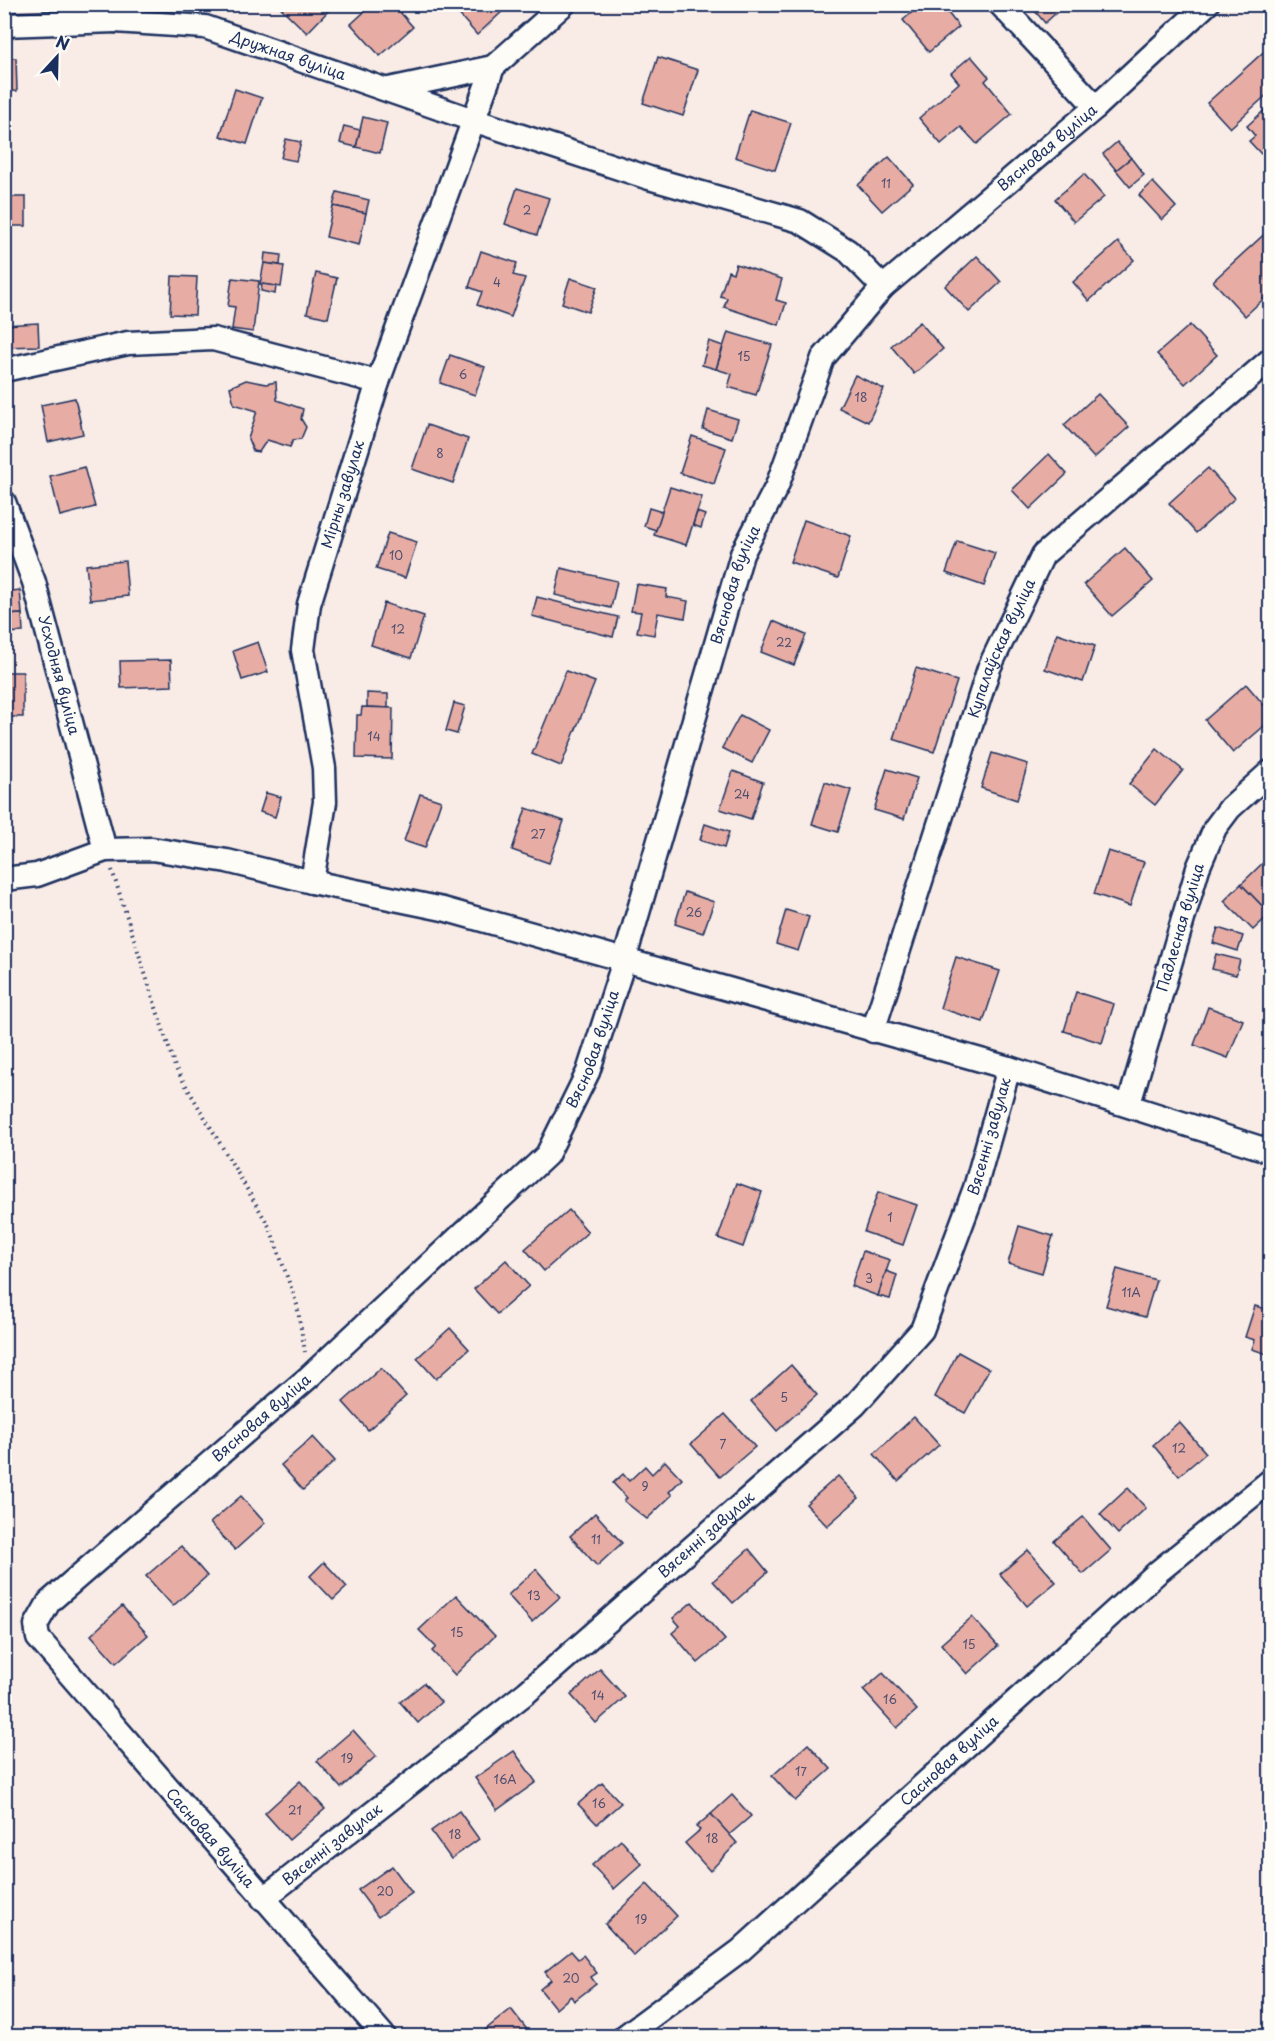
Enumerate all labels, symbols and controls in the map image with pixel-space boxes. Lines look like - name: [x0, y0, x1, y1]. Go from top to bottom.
- street label: Дружная вуліца: [227, 23, 350, 85]
- north arrow: [27, 27, 87, 87]
- text: N: [53, 29, 73, 56]
- street label: Вясновая вуліца: [991, 97, 1102, 196]
- house number: 11: [881, 174, 891, 192]
- house number: 2: [523, 201, 531, 219]
- house number: 4: [493, 273, 501, 291]
- house number: 15: [737, 347, 751, 365]
- house number: 6: [459, 365, 467, 383]
- house number: 18: [855, 388, 867, 406]
- street label: Мірны завулак: [314, 437, 369, 551]
- house number: 8: [436, 444, 444, 462]
- street label: Вясновая вуліца: [703, 520, 765, 647]
- house number: 10: [389, 546, 403, 564]
- street label: Купалаўская вуліца: [961, 573, 1041, 721]
- street label: Усходняя вуліца: [33, 613, 87, 738]
- house number: 12: [391, 620, 405, 638]
- house number: 22: [776, 633, 792, 651]
- house number: 14: [367, 727, 381, 745]
- house number: 24: [734, 785, 750, 803]
- house number: 27: [531, 825, 546, 843]
- street label: Падлесная вуліца: [1150, 859, 1209, 994]
- house number: 26: [686, 903, 702, 921]
- street label: Вясновая вуліца: [559, 986, 624, 1111]
- street label: Вясенні завулак: [960, 1074, 1016, 1198]
- house number: 1: [887, 1208, 893, 1226]
- house number: 3: [865, 1269, 873, 1287]
- house number: 11А: [1121, 1283, 1141, 1301]
- street label: Вясновая вуліца: [206, 1367, 316, 1466]
- house number: 5: [780, 1388, 788, 1406]
- house number: 7: [720, 1435, 727, 1453]
- house number: 12: [1172, 1439, 1186, 1457]
- house number: 9: [641, 1477, 649, 1495]
- street label: Вясенні завулак: [652, 1485, 759, 1583]
- house number: 11: [591, 1530, 601, 1548]
- house number: 13: [527, 1586, 541, 1604]
- house number: 15: [450, 1623, 464, 1641]
- house number: 15: [962, 1635, 976, 1653]
- house number: 14: [591, 1686, 605, 1704]
- house number: 16: [883, 1690, 897, 1708]
- street label: Сасновая вуліца: [894, 1708, 1004, 1811]
- house number: 19: [341, 1749, 353, 1767]
- house number: 17: [795, 1762, 807, 1780]
- house number: 16А: [494, 1770, 517, 1788]
- street label: Сасновая вуліца: [161, 1782, 262, 1893]
- house number: 16: [592, 1794, 606, 1812]
- street label: Вясенні завулак: [276, 1797, 386, 1890]
- house number: 21: [288, 1801, 302, 1819]
- house number: 18: [449, 1825, 461, 1843]
- house number: 18: [706, 1829, 718, 1847]
- house number: 20: [376, 1882, 394, 1900]
- house number: 19: [635, 1910, 647, 1928]
- house number: 20: [562, 1969, 580, 1987]

